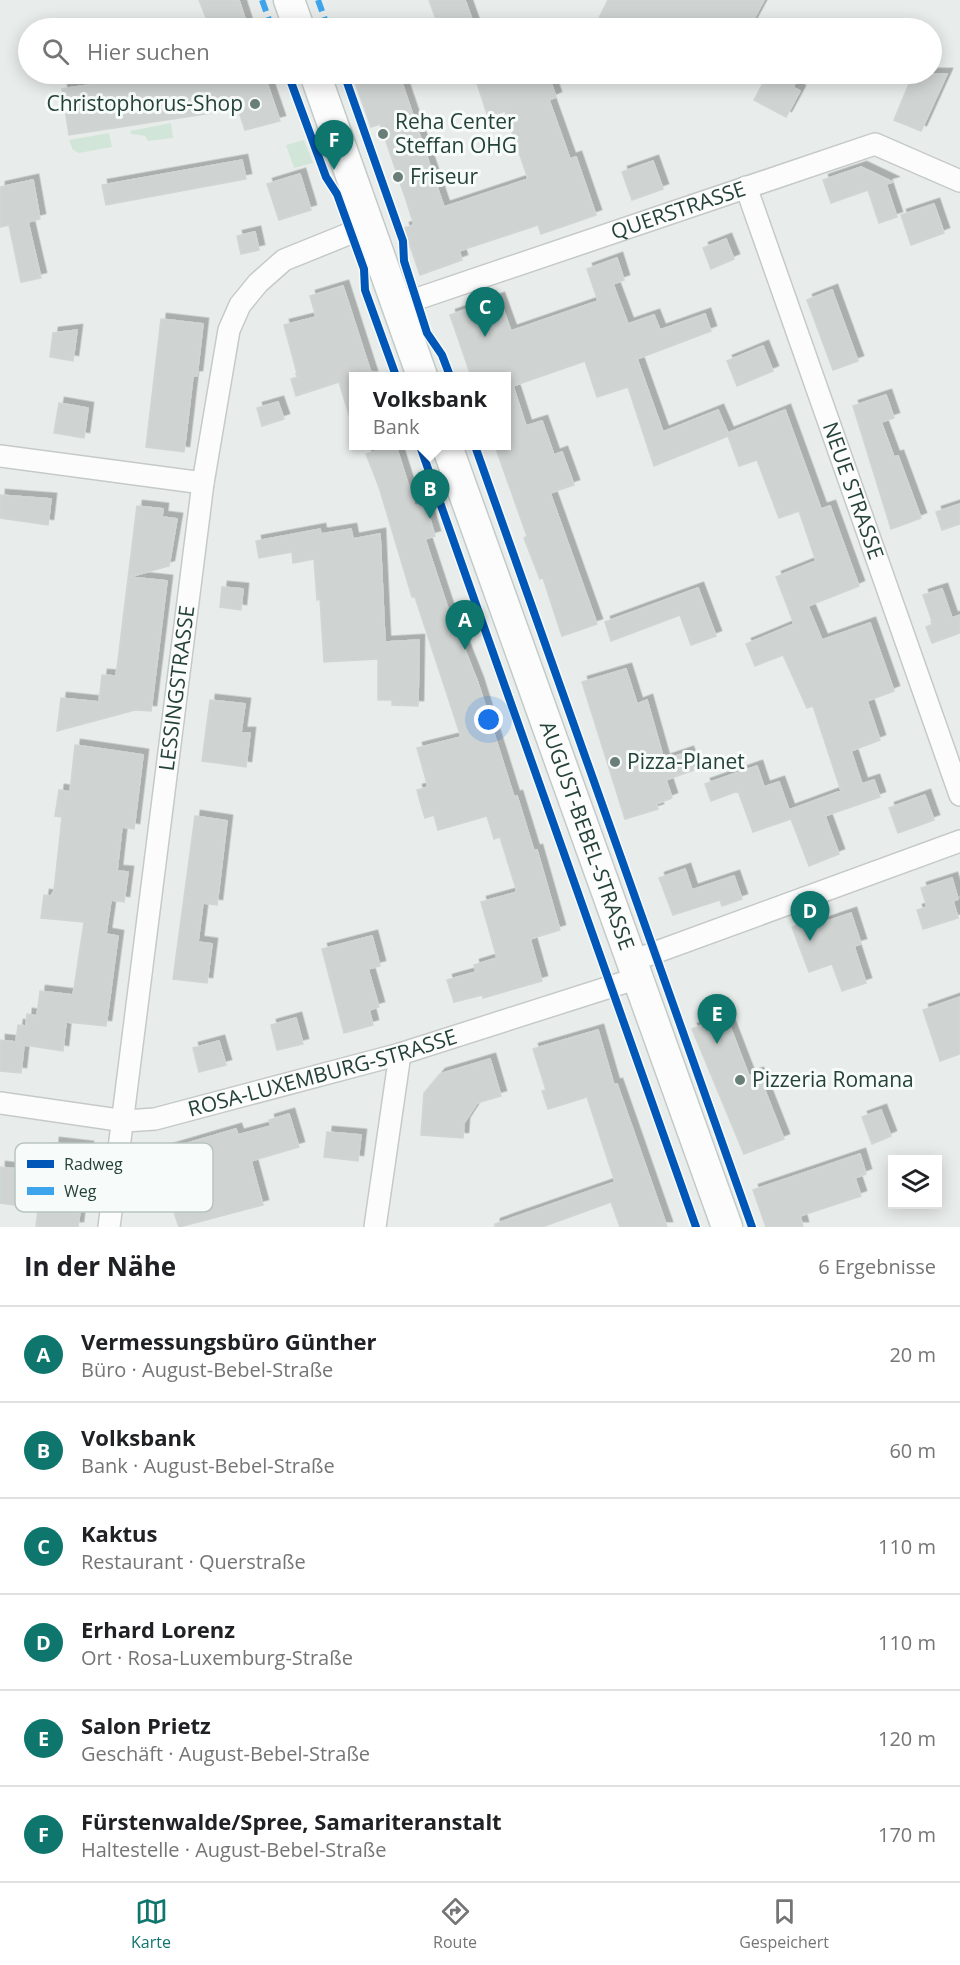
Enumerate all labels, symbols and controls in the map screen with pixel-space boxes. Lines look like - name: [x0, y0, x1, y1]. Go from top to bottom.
- search box: [18, 18, 942, 84]
- icon: search: [39, 35, 72, 68]
- text: Hier suchen: [87, 36, 210, 66]
- place label: Christophorus-Shop: [46, 89, 243, 117]
- marker: Christophorus-Shop: [248, 97, 262, 111]
- place label: Reha Center Steffan OHG: [395, 107, 517, 159]
- pin: F: [314, 120, 354, 170]
- marker: Reha Center Steffan OHG: [376, 127, 390, 141]
- place label: Friseur: [410, 162, 478, 190]
- marker: Friseur: [391, 170, 405, 184]
- street label: QUERSTRASSE: [607, 174, 749, 245]
- pin: C: [466, 288, 504, 337]
- popup: [349, 372, 511, 450]
- text: Volksbank: [373, 383, 487, 413]
- text: Bank: [373, 413, 420, 440]
- street label: NEUE STRASSE: [817, 418, 891, 563]
- pin: B: [410, 470, 450, 519]
- pin: A: [446, 600, 484, 650]
- street label: LESSINGSTRASSE: [152, 604, 200, 773]
- your location: [474, 705, 503, 734]
- street label: AUGUST-BEBEL-STRASSE: [534, 717, 642, 954]
- place label: Pizza-Planet: [627, 747, 745, 775]
- marker: Pizza-Planet: [608, 755, 622, 769]
- pin: D: [790, 892, 830, 941]
- pin: E: [698, 994, 736, 1044]
- street label: ROSA-LUXEMBURG-STRASSE: [185, 1022, 460, 1123]
- place label: Pizzeria Romana: [752, 1065, 914, 1093]
- marker: Pizzeria Romana: [733, 1073, 747, 1087]
- legend: [15, 1143, 213, 1212]
- text: Radweg: [64, 1153, 123, 1175]
- map controls: [888, 1155, 942, 1209]
- button: layers: [888, 1155, 942, 1209]
- text: Weg: [64, 1180, 97, 1202]
- text: In der Nähe: [24, 1248, 176, 1284]
- text: 6 Ergebnisse: [818, 1253, 936, 1280]
- text: Vermessungsbüro Günther: [81, 1326, 377, 1356]
- text: A: [37, 1341, 50, 1368]
- text: 20 m: [889, 1341, 936, 1368]
- text: Büro · August-Bebel-Straße: [81, 1356, 333, 1383]
- text: Volksbank: [81, 1422, 196, 1452]
- text: B: [37, 1437, 50, 1464]
- text: 60 m: [889, 1437, 936, 1464]
- text: Bank · August-Bebel-Straße: [81, 1452, 335, 1479]
- text: Kaktus: [81, 1518, 157, 1548]
- text: C: [37, 1533, 50, 1560]
- text: 110 m: [878, 1533, 936, 1560]
- text: Restaurant · Querstraße: [81, 1548, 306, 1575]
- text: Erhard Lorenz: [81, 1614, 235, 1644]
- text: D: [36, 1629, 51, 1656]
- text: 110 m: [878, 1629, 936, 1656]
- text: Ort · Rosa-Luxemburg-Straße: [81, 1644, 353, 1671]
- text: Salon Prietz: [81, 1710, 211, 1740]
- text: E: [38, 1725, 49, 1752]
- text: 120 m: [878, 1725, 936, 1752]
- text: Geschäft · August-Bebel-Straße: [81, 1740, 370, 1767]
- text: Fürstenwalde/Spree, Samariteranstalt: [81, 1806, 502, 1836]
- text: F: [38, 1821, 49, 1848]
- text: 170 m: [878, 1821, 936, 1848]
- text: Haltestelle · August-Bebel-Straße: [81, 1836, 386, 1863]
- tab: Karte: [131, 1895, 171, 1953]
- tab: Route: [433, 1895, 477, 1953]
- tab: Gespeichert: [739, 1895, 829, 1953]

